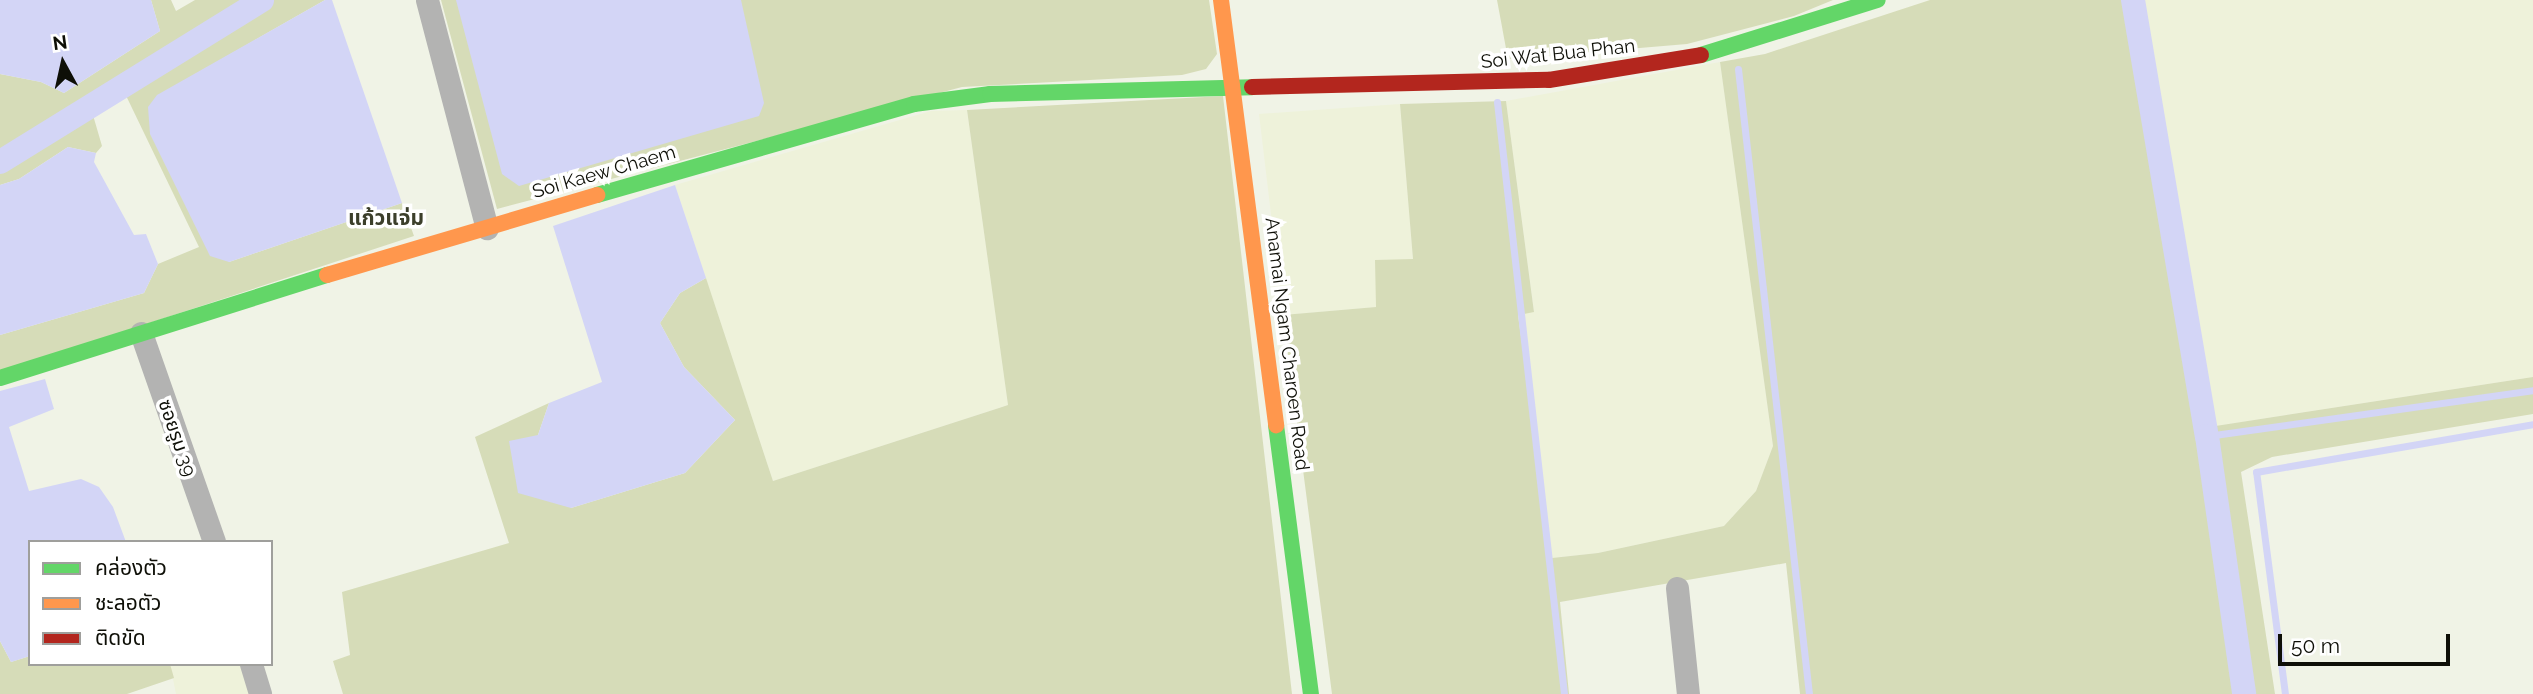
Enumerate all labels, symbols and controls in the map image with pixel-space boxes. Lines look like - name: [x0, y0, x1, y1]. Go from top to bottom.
- north arrow: [28, 28, 98, 98]
- text: N: [51, 30, 69, 54]
- street label: Soi Wat Bua Phan: [1479, 35, 1637, 73]
- street label: Soi Kaew Chaem: [529, 141, 679, 203]
- district label: แก้วแจ่ม: [348, 205, 424, 231]
- street label: Anamai Ngam Charoen Road: [1260, 216, 1314, 472]
- street label: ซอยรูม 39: [153, 397, 201, 479]
- legend: [28, 540, 273, 666]
- text: คล่องตัว: [95, 555, 167, 580]
- text: ชะลอตัว: [95, 590, 161, 615]
- scale bar: [2281, 620, 2452, 664]
- text: ติดขัด: [95, 625, 146, 650]
- text: 50 m: [2291, 633, 2340, 658]

